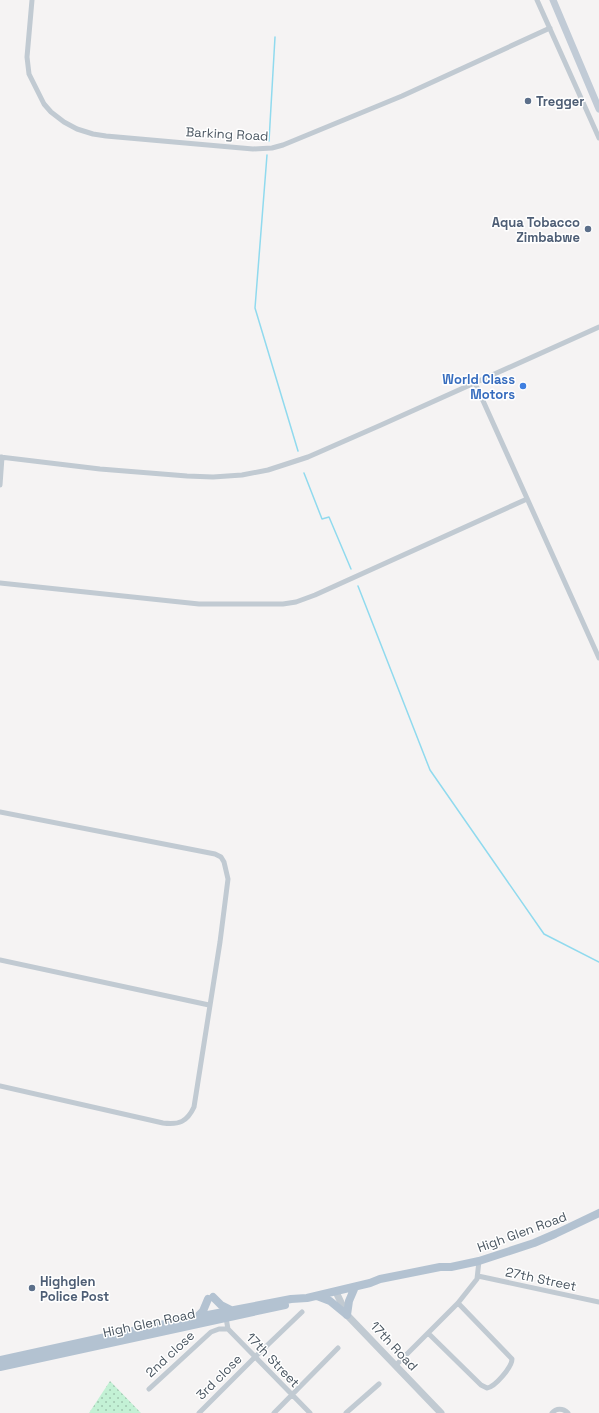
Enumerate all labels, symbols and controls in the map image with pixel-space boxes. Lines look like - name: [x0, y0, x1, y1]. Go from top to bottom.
- place label: Tregger: [536, 93, 584, 110]
- marker: Tregger: [523, 96, 533, 106]
- street label: Barking Road: [185, 123, 269, 145]
- place label: Aqua Tobacco Zimbabwe: [492, 214, 580, 246]
- marker: Aqua Tobacco Zimbabwe: [583, 224, 593, 234]
- place label: World Class Motors: [442, 371, 515, 403]
- marker: World Class Motors: [518, 381, 528, 391]
- street label: High Glen Road: [475, 1208, 569, 1256]
- street label: 27th Street: [504, 1263, 578, 1295]
- place label: Highglen Police Post: [40, 1273, 109, 1305]
- marker: Highglen Police Post: [27, 1283, 37, 1293]
- street label: High Glen Road: [101, 1305, 197, 1341]
- street label: 17th Road: [367, 1318, 421, 1374]
- street label: 2nd close: [142, 1327, 198, 1381]
- street label: 17th Street: [243, 1329, 303, 1391]
- street label: 3rd close: [193, 1351, 245, 1403]

